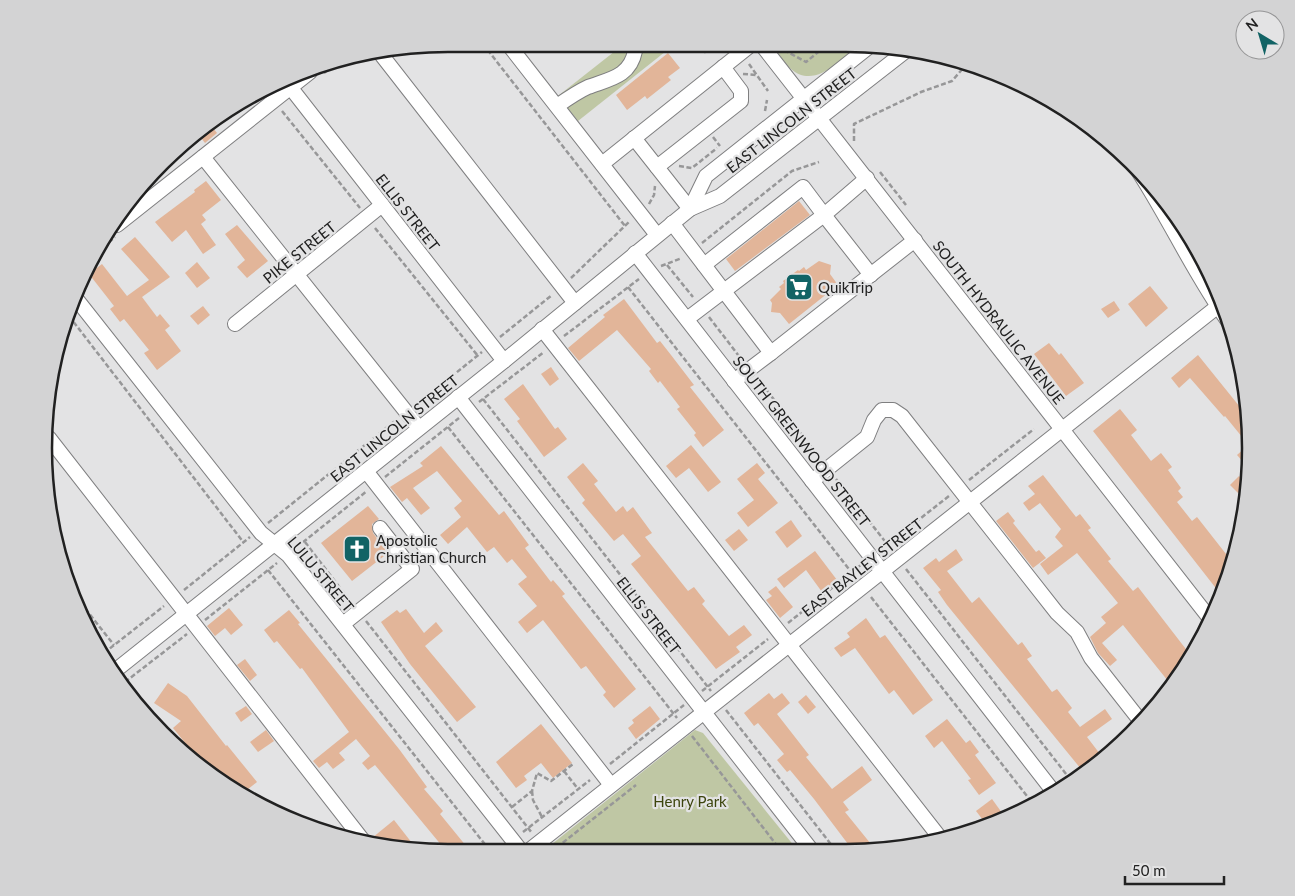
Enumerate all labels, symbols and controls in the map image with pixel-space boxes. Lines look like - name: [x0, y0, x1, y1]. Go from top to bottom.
- north arrow: [1235, 10, 1285, 60]
- text: N: [1242, 14, 1261, 34]
- street label: EAST LINCOLN STREET: [722, 64, 860, 176]
- street label: ELLIS STREET: [372, 170, 444, 254]
- street label: PIKE STREET: [259, 217, 339, 287]
- street label: SOUTH HYDRAULIC AVENUE: [930, 237, 1068, 407]
- supermarket icon: QuikTrip: [784, 272, 814, 302]
- place label: QuikTrip: [818, 278, 873, 296]
- street label: SOUTH GREENWOOD STREET: [730, 352, 874, 530]
- street label: EAST LINCOLN STREET: [326, 371, 462, 485]
- street label: EAST BAYLEY STREET: [798, 514, 926, 620]
- place label: Apostolic Christian Church: [376, 531, 486, 566]
- street label: LULU STREET: [284, 533, 358, 616]
- church icon: Apostolic Christian Church: [342, 534, 372, 564]
- street label: ELLIS STREET: [613, 573, 685, 657]
- park label: Henry Park: [653, 792, 727, 810]
- scale bar: [1125, 854, 1224, 886]
- text: 50 m: [1132, 861, 1166, 879]

